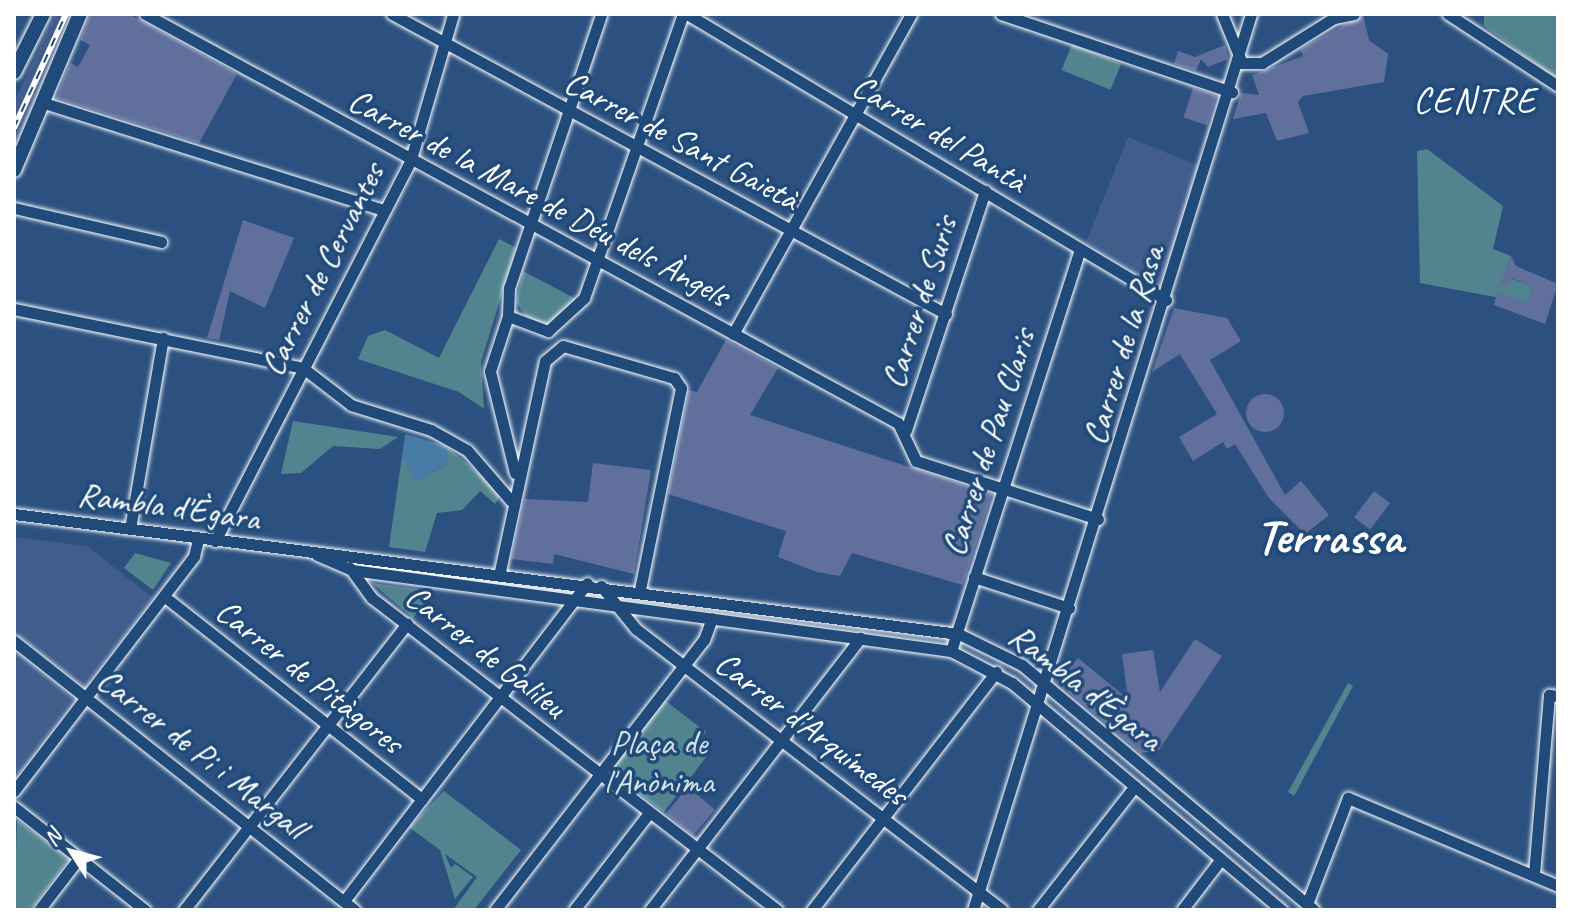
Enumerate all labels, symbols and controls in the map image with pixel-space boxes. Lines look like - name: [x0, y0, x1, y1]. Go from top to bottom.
- street label: Carrer de Sant Gaietà: [558, 61, 806, 219]
- street label: Carrer del Pantà: [846, 65, 1034, 201]
- street label: Carrer de la Mare de Déu dels Àngels: [341, 79, 737, 315]
- district label: CENTRE: [1414, 79, 1536, 123]
- street label: Carrer de Cervantes: [251, 156, 393, 382]
- street label: Carrer de Suris: [872, 211, 966, 393]
- street label: Carrer de la Rasa: [1073, 240, 1173, 450]
- street label: Carrer de Pau Claris: [932, 323, 1044, 561]
- street label: Rambla d'Ègara: [76, 473, 262, 539]
- district label: Terrassa: [1255, 507, 1403, 567]
- street label: Carrer de Galileu: [398, 576, 574, 726]
- street label: Carrer de Pitàgores: [208, 590, 412, 762]
- street label: Rambla d'Ègara: [1001, 615, 1171, 759]
- street label: Carrer d'Arquímedes: [707, 642, 917, 814]
- street label: Carrer de Pi i Margall: [90, 659, 314, 847]
- park label: Plaça de l'Anònima: [604, 722, 714, 802]
- north arrow: [32, 812, 112, 892]
- text: N: [37, 824, 68, 852]

